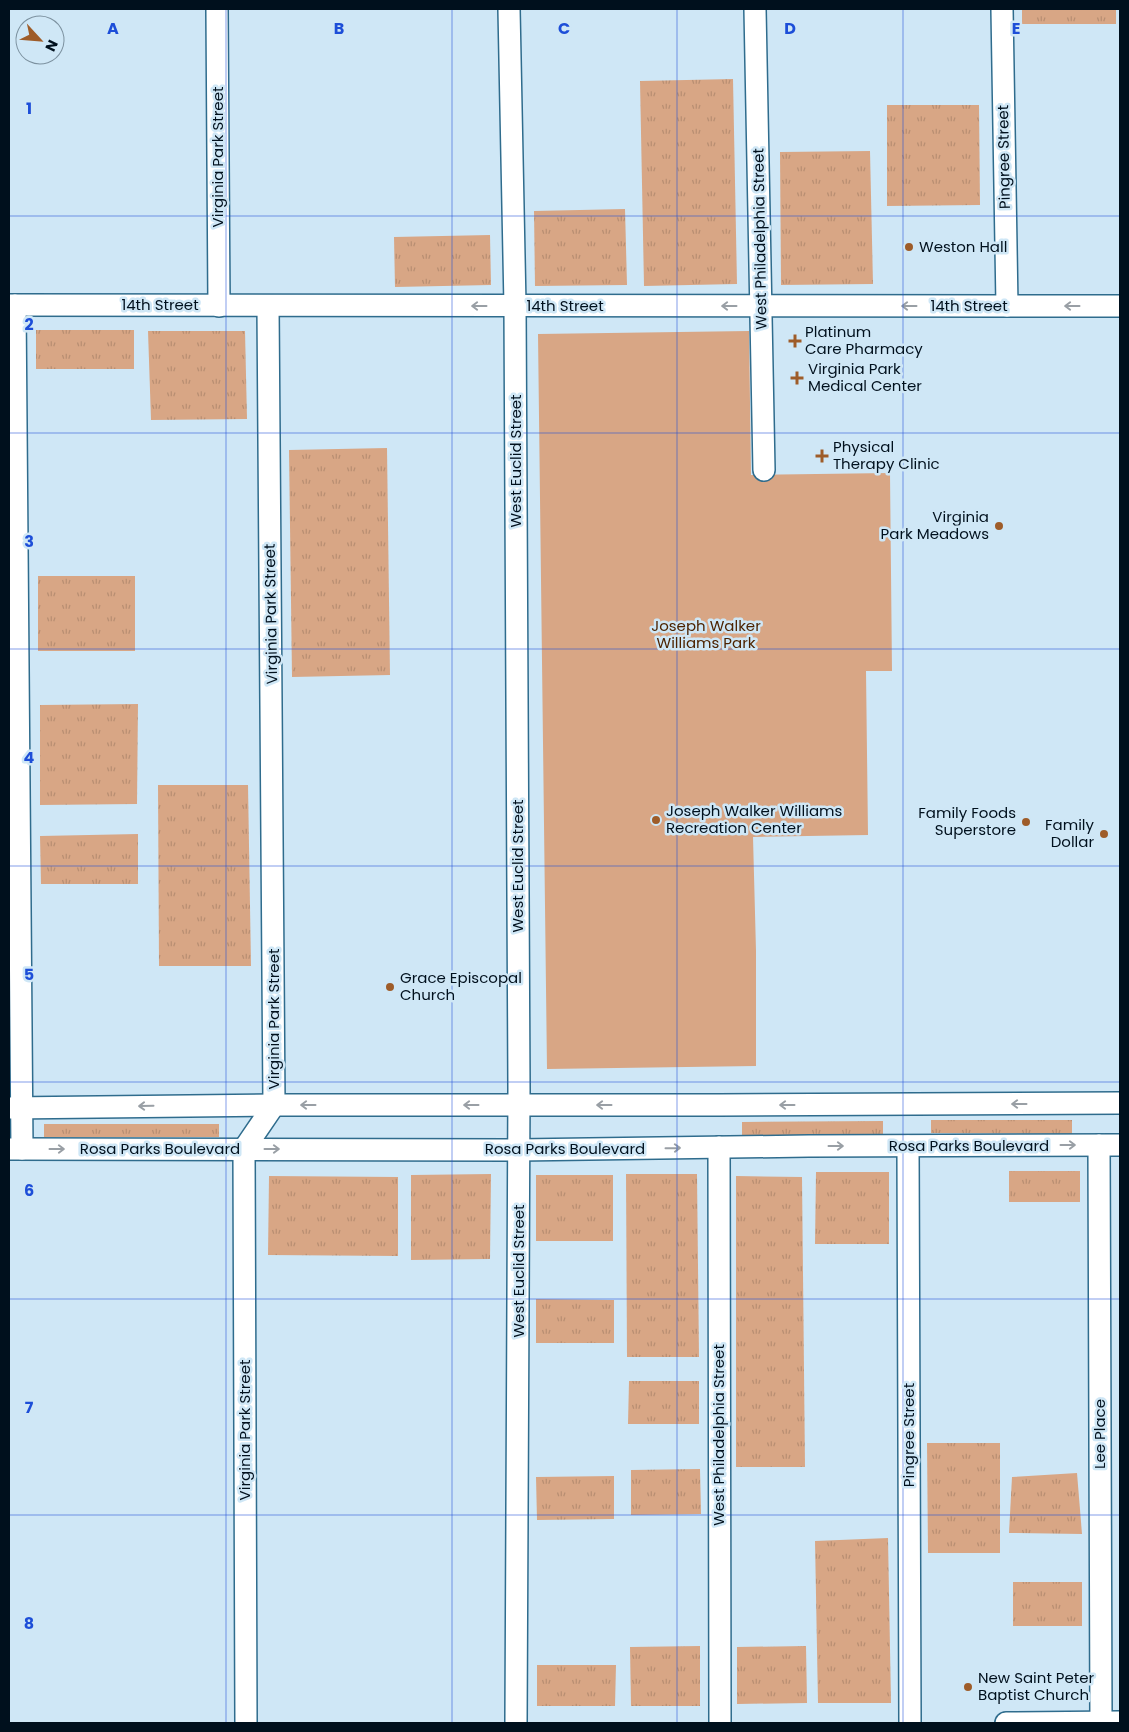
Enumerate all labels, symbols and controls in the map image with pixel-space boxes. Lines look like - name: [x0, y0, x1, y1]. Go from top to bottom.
- north arrow: [15, 15, 65, 65]
- text: A: [107, 17, 119, 40]
- text: B: [334, 17, 344, 40]
- text: C: [558, 17, 570, 40]
- text: D: [784, 17, 796, 40]
- text: E: [1012, 17, 1020, 40]
- text: N: [40, 37, 63, 55]
- street label: Virginia Park Street: [207, 87, 228, 227]
- text: 1: [26, 97, 32, 120]
- street label: Pingree Street: [992, 105, 1015, 209]
- street label: West Philadelphia Street: [747, 148, 772, 330]
- place label: Weston Hall: [919, 236, 1007, 257]
- marker: Weston Hall: [903, 241, 915, 253]
- street label: 14th Street: [121, 294, 199, 315]
- street label: 14th Street: [526, 295, 604, 316]
- street label: 14th Street: [930, 295, 1008, 316]
- one-way arrow: [471, 301, 488, 311]
- one-way arrow: [721, 301, 738, 311]
- one-way arrow: [901, 301, 918, 311]
- one-way arrow: [1064, 301, 1080, 311]
- text: 2: [24, 313, 34, 336]
- place label: Platinum Care Pharmacy: [805, 321, 923, 359]
- marker: Platinum Care Pharmacy: [789, 335, 801, 347]
- place label: Virginia Park Medical Center: [808, 358, 922, 396]
- marker: Virginia Park Medical Center: [790, 371, 804, 385]
- street label: West Euclid Street: [505, 394, 526, 528]
- place label: Physical Therapy Clinic: [833, 436, 940, 474]
- marker: Physical Therapy Clinic: [815, 449, 829, 463]
- place label: Virginia Park Meadows: [881, 506, 989, 544]
- marker: Virginia Park Meadows: [993, 520, 1005, 532]
- text: 3: [24, 530, 34, 553]
- street label: Virginia Park Street: [259, 543, 282, 685]
- park label: Joseph Walker Williams Park: [651, 615, 761, 653]
- text: 4: [24, 746, 35, 769]
- street label: West Euclid Street: [507, 799, 528, 933]
- place label: Joseph Walker Williams Recreation Center: [666, 800, 843, 838]
- place label: Family Foods Superstore: [918, 802, 1016, 840]
- marker: Joseph Walker Williams Recreation Center: [650, 814, 662, 826]
- place label: Family Dollar: [1045, 814, 1095, 852]
- marker: Family Foods Superstore: [1020, 816, 1032, 828]
- marker: Family Dollar: [1098, 828, 1110, 840]
- street label: Virginia Park Street: [263, 949, 284, 1089]
- text: 5: [24, 963, 34, 986]
- place label: Grace Episcopal Church: [400, 967, 522, 1005]
- marker: Grace Episcopal Church: [384, 981, 396, 993]
- one-way arrow: [1011, 1099, 1028, 1109]
- one-way arrow: [301, 1100, 317, 1110]
- one-way arrow: [463, 1100, 480, 1110]
- one-way arrow: [597, 1100, 613, 1110]
- one-way arrow: [779, 1100, 795, 1110]
- one-way arrow: [138, 1101, 154, 1111]
- street label: Rosa Parks Boulevard: [889, 1135, 1049, 1156]
- street label: Rosa Parks Boulevard: [80, 1138, 240, 1159]
- street label: Rosa Parks Boulevard: [485, 1138, 645, 1159]
- one-way arrow: [1060, 1140, 1076, 1150]
- one-way arrow: [827, 1141, 843, 1151]
- one-way arrow: [664, 1143, 681, 1153]
- one-way arrow: [49, 1144, 65, 1154]
- one-way arrow: [264, 1144, 280, 1154]
- text: 6: [24, 1179, 34, 1202]
- street label: West Euclid Street: [508, 1204, 529, 1338]
- street label: West Philadelphia Street: [708, 1344, 729, 1526]
- street label: Virginia Park Street: [234, 1360, 255, 1500]
- street label: Pingree Street: [898, 1383, 919, 1487]
- text: 7: [25, 1396, 34, 1419]
- street label: Lee Place: [1089, 1399, 1110, 1469]
- text: 8: [24, 1612, 34, 1635]
- place label: New Saint Peter Baptist Church: [978, 1667, 1095, 1705]
- marker: New Saint Peter Baptist Church: [962, 1681, 974, 1693]

